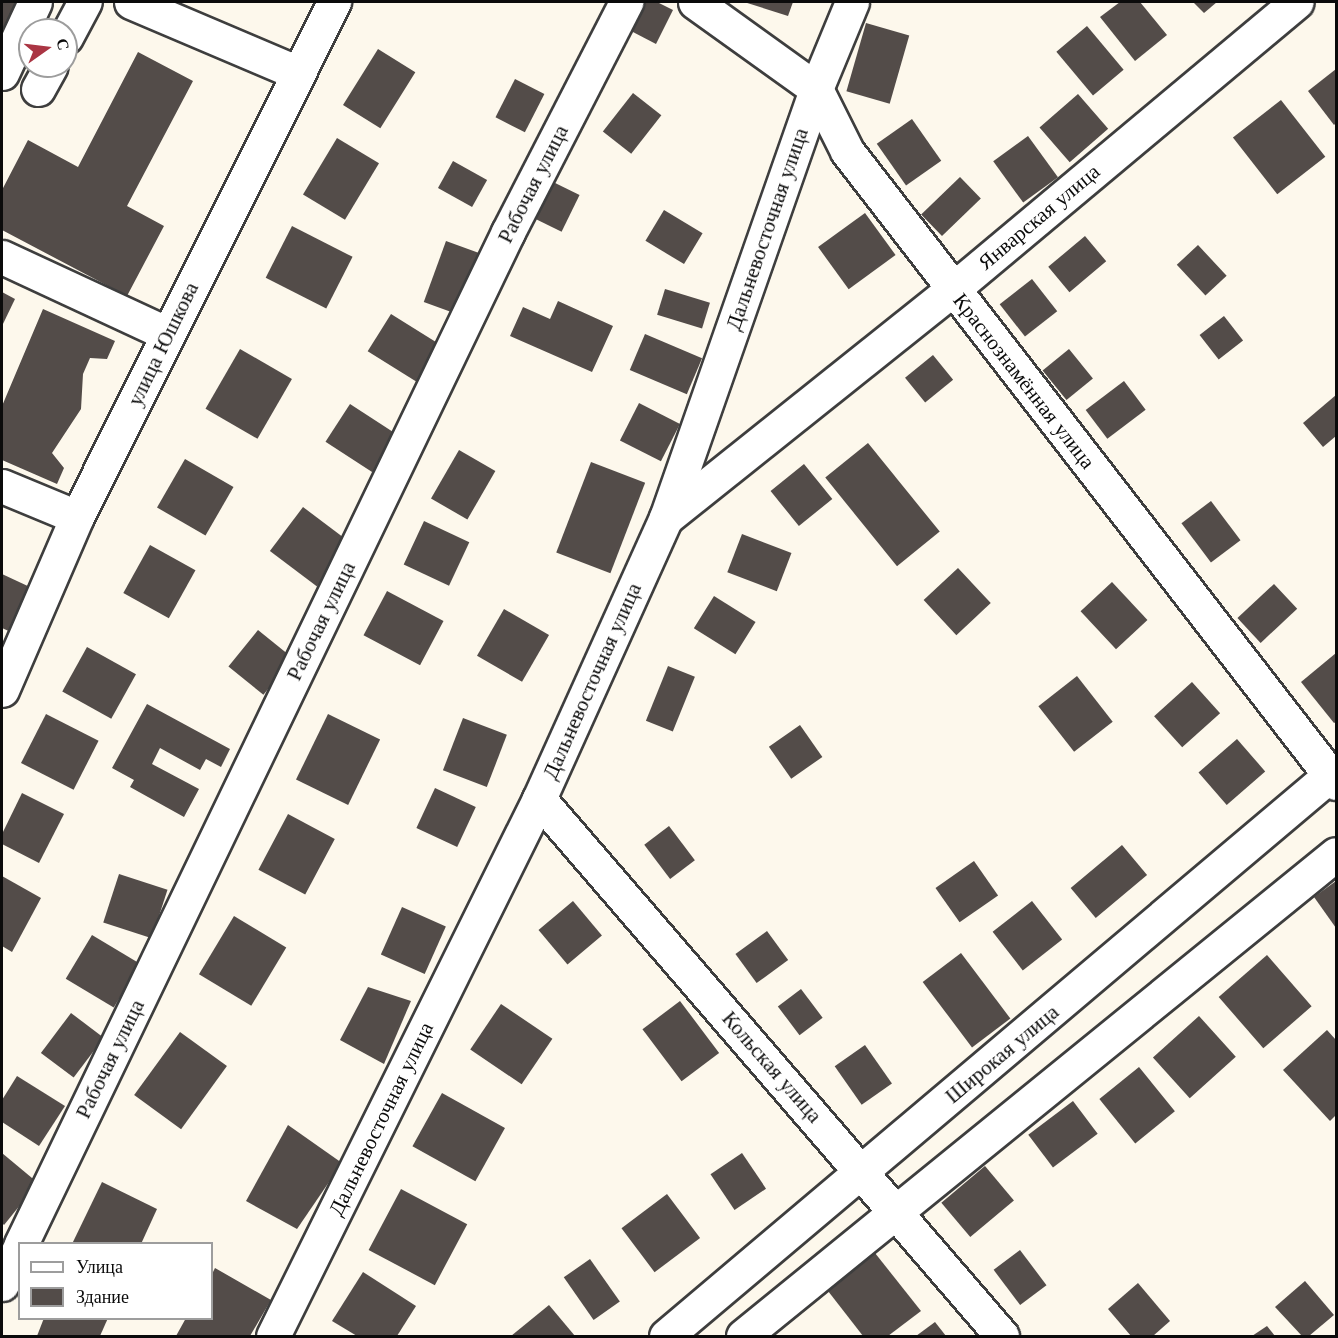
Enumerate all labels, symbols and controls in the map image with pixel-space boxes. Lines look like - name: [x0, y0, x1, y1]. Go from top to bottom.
- north arrow: [18, 18, 78, 78]
- text: С: [52, 36, 75, 52]
- street label: Рабочая улица: [492, 121, 574, 247]
- street label: Дальневосточная улица: [721, 125, 813, 333]
- street label: Январская улица: [973, 159, 1105, 275]
- street label: улица Юшкова: [122, 278, 204, 410]
- street label: Краснознамённая улица: [948, 288, 1100, 474]
- street label: Рабочая улица: [281, 557, 361, 685]
- street label: Дальневосточная улица: [537, 579, 647, 783]
- street label: Рабочая улица: [70, 995, 150, 1123]
- street label: Широкая улица: [940, 999, 1064, 1109]
- street label: Кольская улица: [717, 1006, 827, 1128]
- street label: Дальневосточная улица: [323, 1018, 439, 1220]
- legend: [18, 1242, 213, 1320]
- text: Улица: [76, 1256, 123, 1278]
- text: Здание: [76, 1286, 129, 1308]

